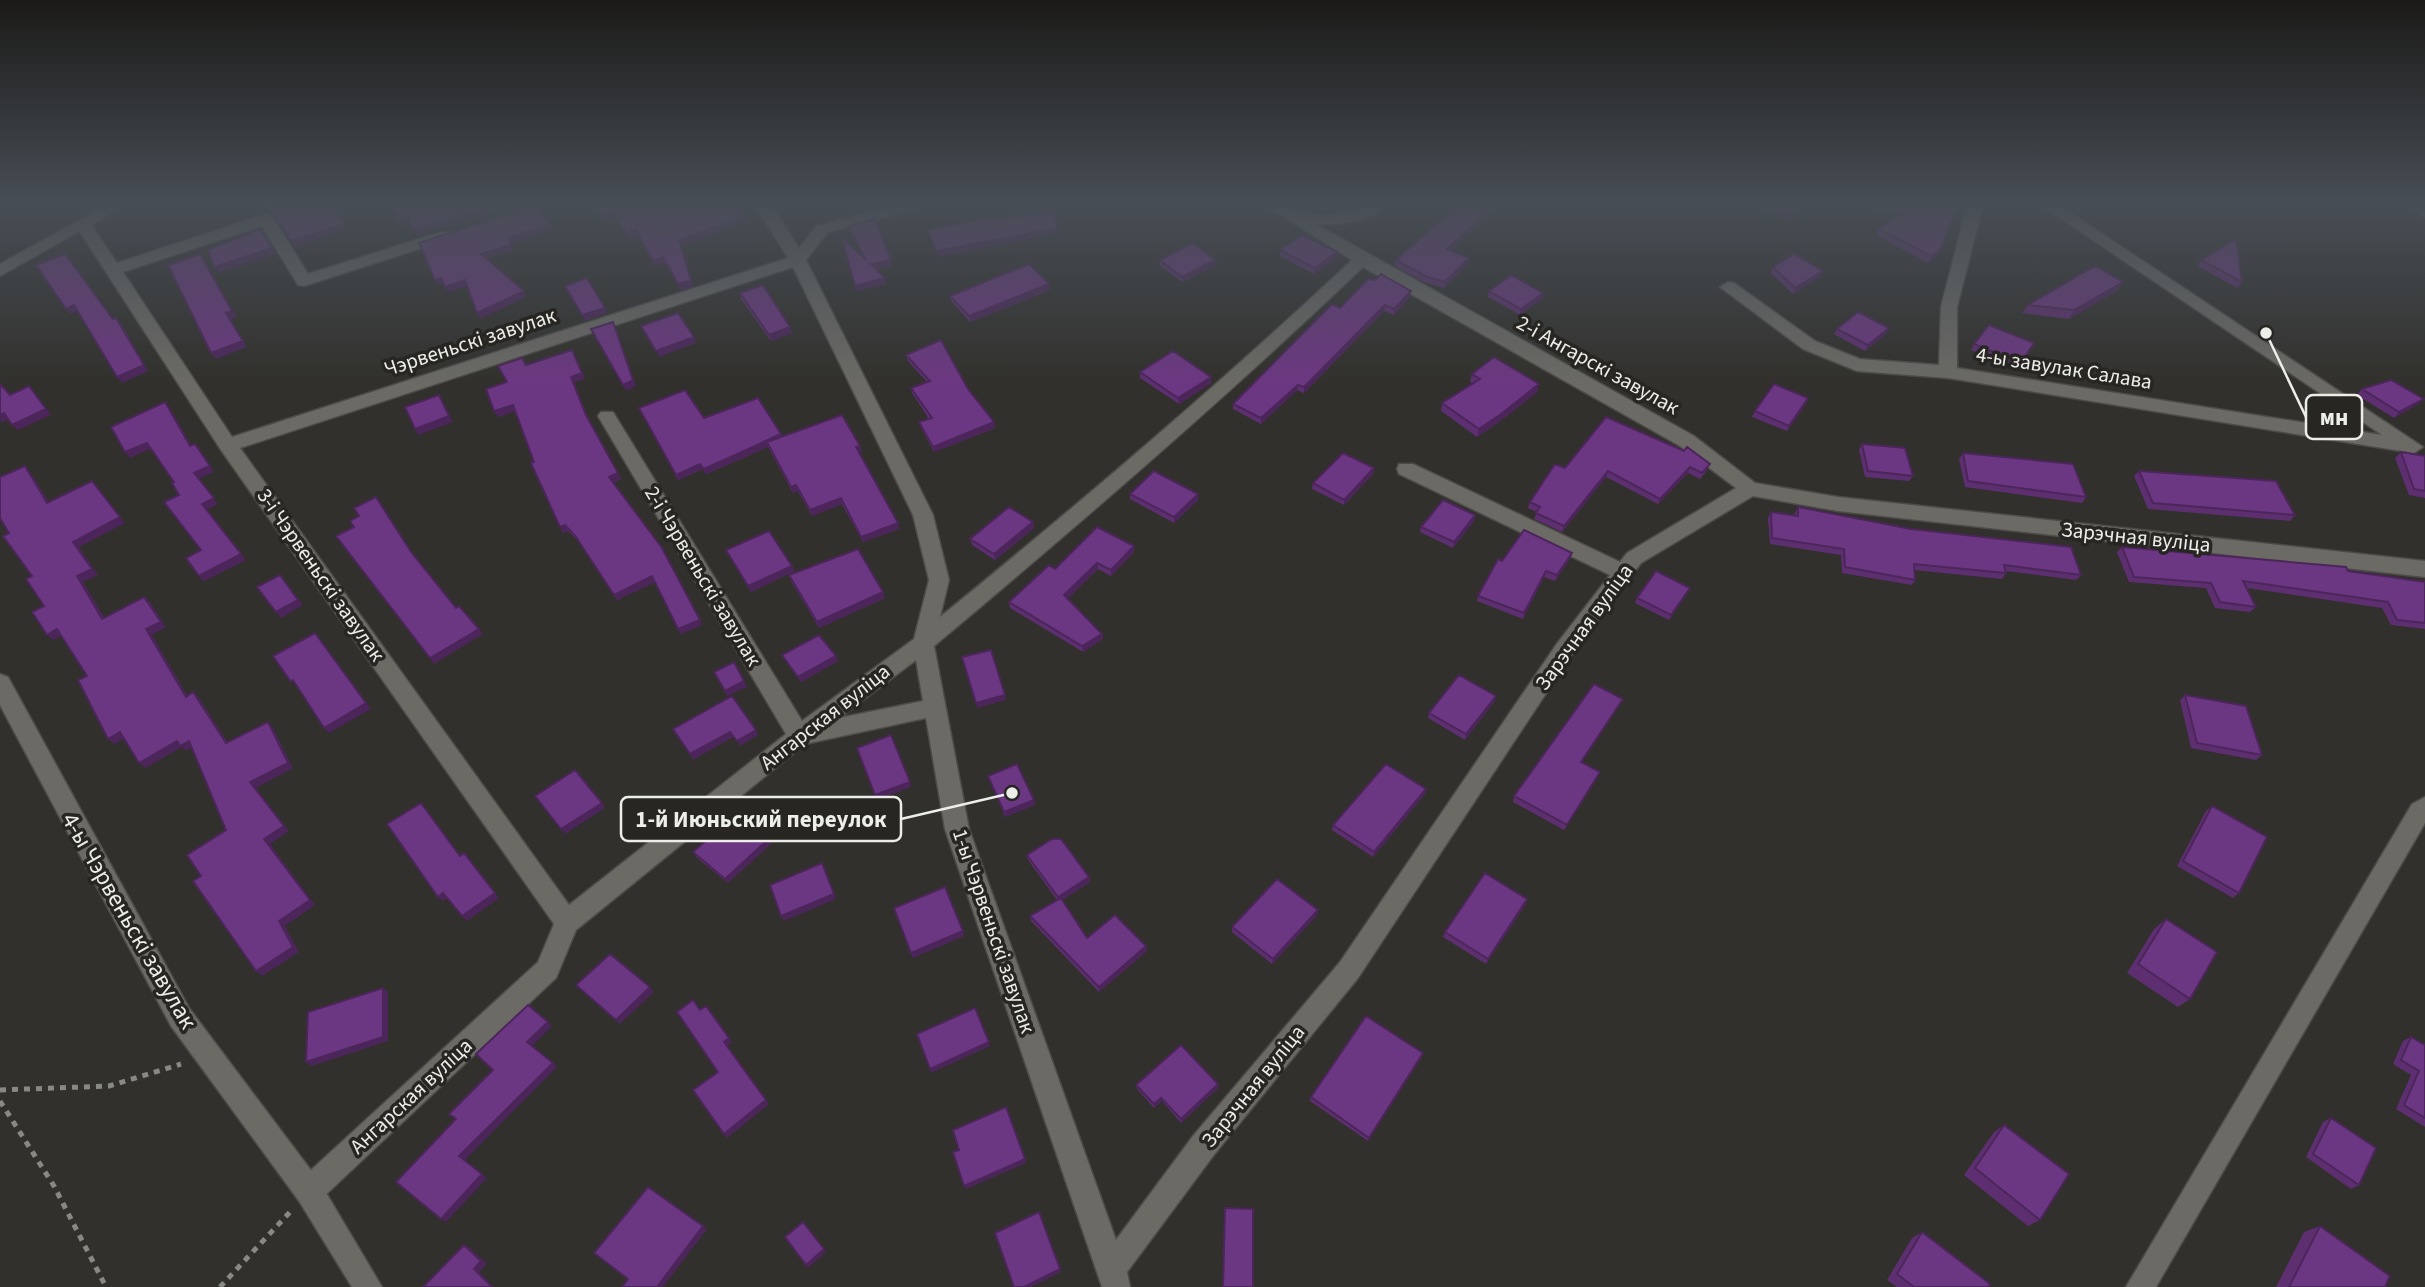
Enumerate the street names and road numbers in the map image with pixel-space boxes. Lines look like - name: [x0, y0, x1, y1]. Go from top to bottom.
- street label: Чэрвеньскі завулак: [380, 300, 560, 384]
- street label: 2-і Ангарскі завулак: [1511, 308, 1685, 422]
- street label: 4-ы завулак Салава: [1974, 339, 2154, 397]
- street label: 2-і Чэрвеньскі завулак: [637, 480, 769, 672]
- street label: 3-і Чэрвеньскі завулак: [250, 482, 392, 668]
- street label: Зарэчная вуліца: [2060, 514, 2212, 560]
- street label: Зарэчная вуліца: [1528, 558, 1640, 696]
- street label: Ангарская вуліца: [754, 657, 896, 777]
- street label: 4-ы Чэрвеньскі завулак: [53, 806, 205, 1036]
- street label: 1-ы Чэрвеньскі завулак: [945, 825, 1043, 1038]
- street label: Зарэчная вуліца: [1194, 1018, 1312, 1154]
- street label: Ангарская вуліца: [343, 1031, 479, 1161]

